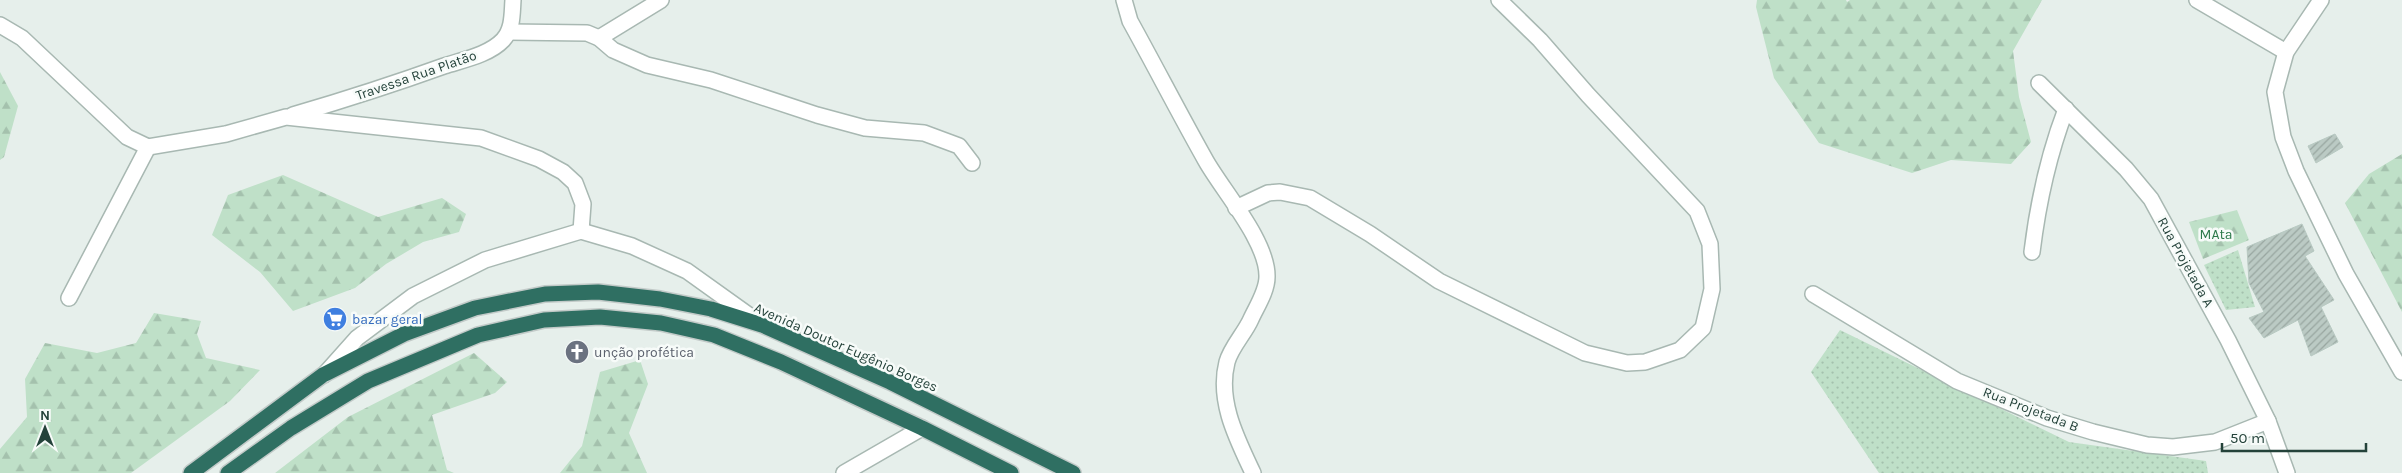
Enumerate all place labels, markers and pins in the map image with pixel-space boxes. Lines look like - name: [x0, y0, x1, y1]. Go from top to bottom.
- supermarket icon: bazar geral: [322, 306, 348, 332]
- place label: bazar geral: [352, 311, 423, 328]
- church icon: unção profética: [564, 339, 590, 365]
- place label: unção profética: [594, 344, 694, 361]

